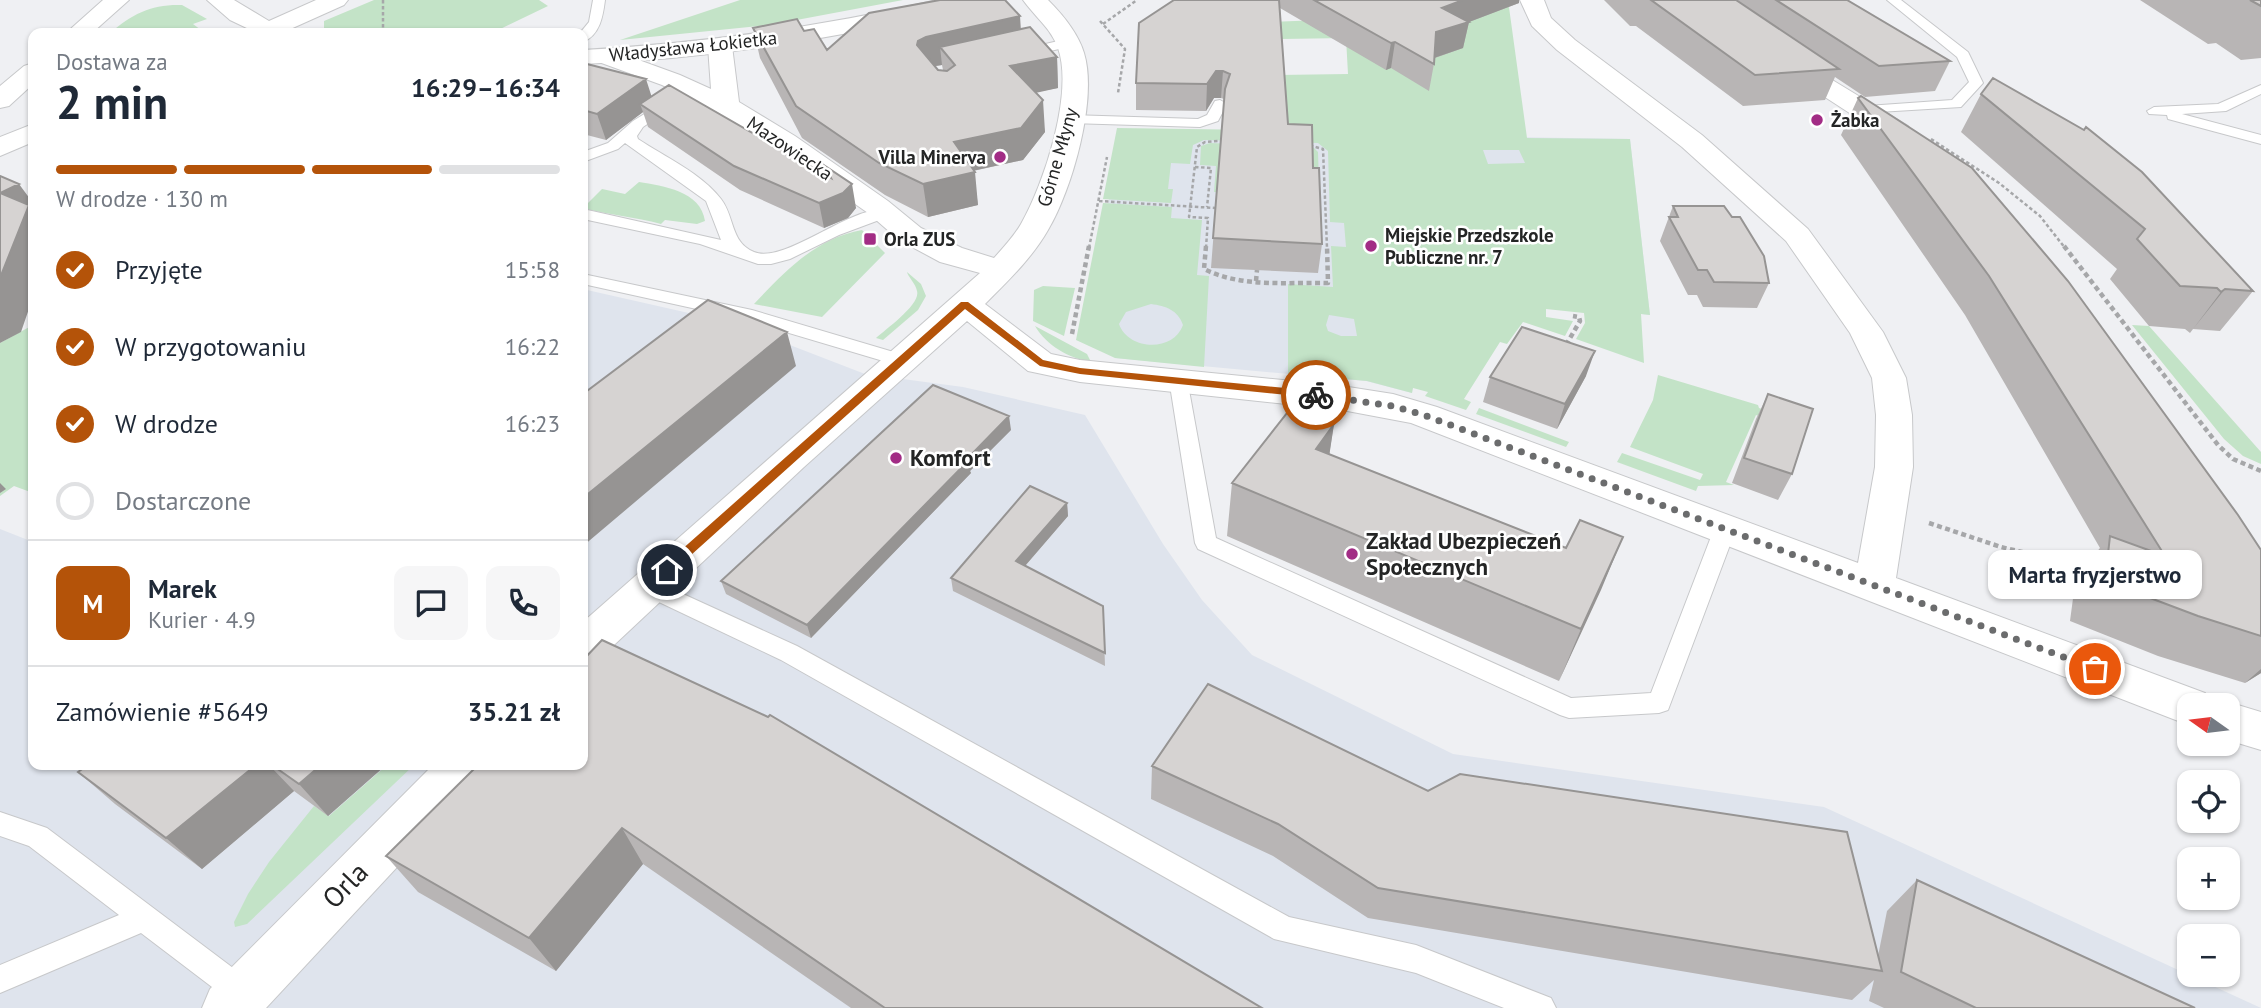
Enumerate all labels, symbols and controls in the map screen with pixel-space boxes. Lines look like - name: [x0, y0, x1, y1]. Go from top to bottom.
- street label: Władysława Łokietka: [608, 25, 778, 67]
- text: Dostawa za: [56, 47, 168, 76]
- text: 16:29–16:34: [411, 71, 560, 104]
- text: 2 min: [56, 72, 168, 132]
- street label: Górne Młyny: [1031, 104, 1083, 209]
- place label: Żabka: [1831, 108, 1879, 132]
- street label: Mazowiecka: [743, 111, 837, 185]
- marker: Żabka: [1809, 112, 1825, 128]
- place label: Villa Minerva: [878, 145, 986, 169]
- marker: Villa Minerva: [992, 149, 1008, 165]
- text: W drodze · 130 m: [56, 184, 228, 213]
- place label: Miejskie Przedszkole Publiczne nr. 7: [1385, 223, 1554, 269]
- place label: Orla ZUS: [884, 227, 955, 251]
- marker: Orla ZUS: [862, 231, 878, 247]
- marker: Miejskie Przedszkole Publiczne nr. 7: [1363, 238, 1379, 254]
- icon: check: [56, 251, 94, 289]
- text: Przyjęte: [115, 253, 203, 286]
- text: 15:58: [505, 255, 560, 284]
- icon: check: [56, 328, 94, 366]
- text: W przygotowaniu: [115, 330, 306, 363]
- text: 16:22: [505, 332, 560, 361]
- courier: [1281, 360, 1351, 430]
- icon: bike: [1297, 376, 1335, 414]
- icon: check: [56, 405, 94, 443]
- text: W drodze: [115, 407, 218, 440]
- text: 16:23: [505, 409, 560, 438]
- place label: Komfort: [910, 443, 990, 472]
- marker: Komfort: [888, 450, 904, 466]
- text: Dostarczone: [115, 484, 251, 517]
- place label: Zakład Ubezpieczeń Społecznych: [1366, 526, 1561, 581]
- pin: [637, 540, 697, 600]
- marker: Zakład Ubezpieczeń Społecznych: [1344, 546, 1360, 562]
- callout: Marta fryzjerstwo: [1988, 550, 2202, 599]
- icon: home: [648, 551, 686, 589]
- text: Marta fryzjerstwo: [2009, 560, 2181, 589]
- button: chat: [394, 566, 468, 640]
- button: phone: [486, 566, 560, 640]
- text: Marek: [148, 572, 217, 605]
- text: M: [83, 587, 103, 620]
- text: Kurier · 4.9: [148, 605, 256, 634]
- pin: [2065, 639, 2125, 699]
- icon: bag: [2076, 650, 2114, 688]
- north arrow: [2177, 693, 2240, 756]
- map controls: [2177, 693, 2240, 987]
- text: Zamówienie #5649: [56, 695, 269, 728]
- text: 35.21 zł: [468, 695, 560, 728]
- button: locate: [2177, 770, 2240, 833]
- button: +: [2177, 847, 2240, 910]
- street label: Orla: [314, 854, 376, 916]
- button: −: [2177, 924, 2240, 987]

